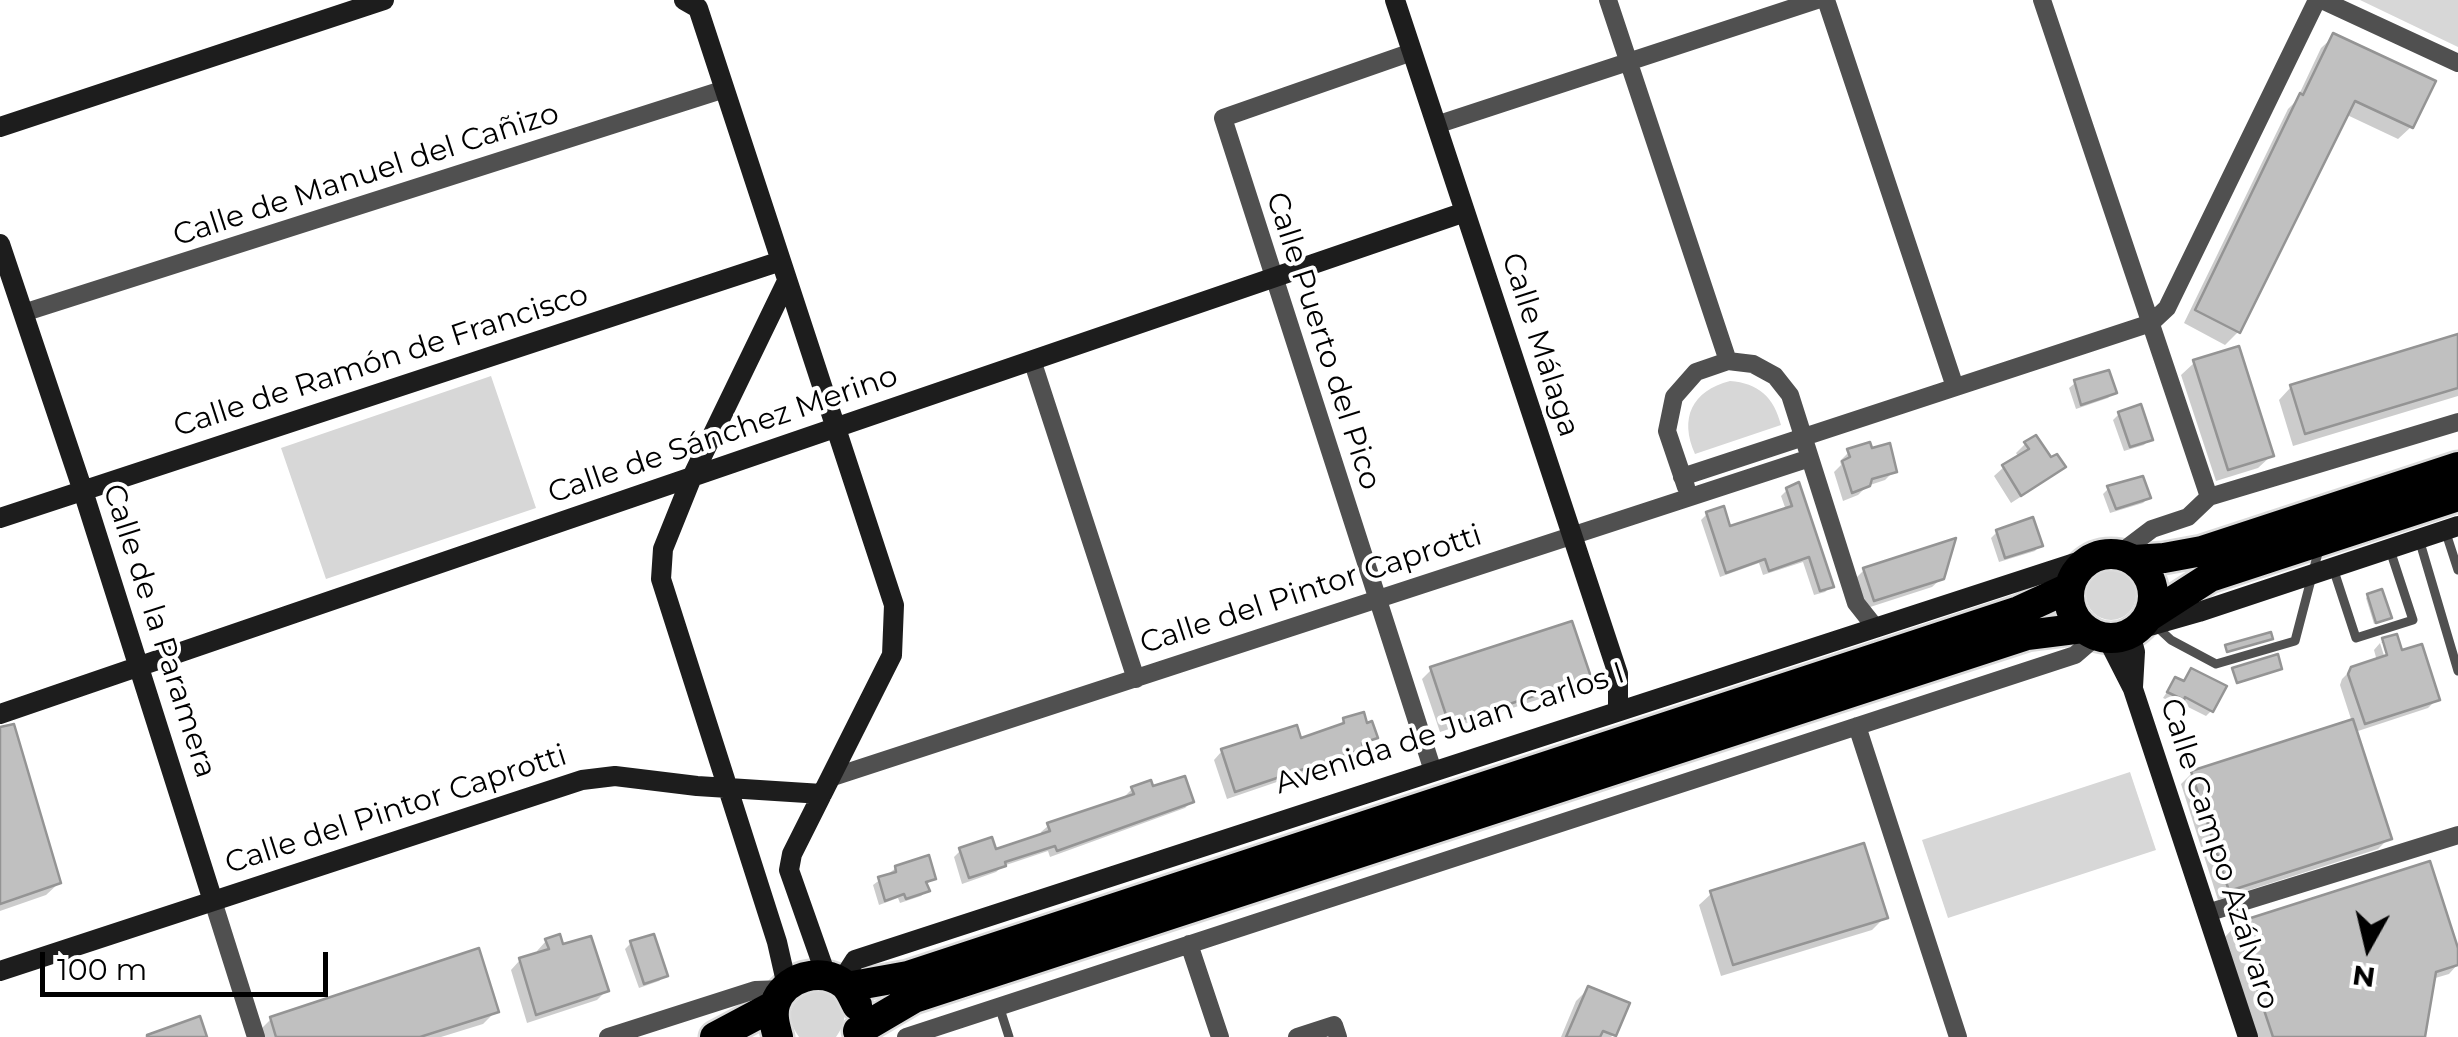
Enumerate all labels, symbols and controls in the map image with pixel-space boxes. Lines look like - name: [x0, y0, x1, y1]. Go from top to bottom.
- street label: Calle de Manuel del Cañizo: [169, 96, 563, 254]
- street label: Calle Puerto del Pico: [1258, 188, 1388, 494]
- street label: Calle Málaga: [1493, 249, 1587, 441]
- street label: Calle de Ramón de Francisco: [169, 277, 593, 445]
- street label: Calle de Sánchez Merino: [543, 358, 903, 512]
- street label: Calle de la Paramera: [95, 480, 223, 782]
- street label: Calle del Pintor Caprotti: [1136, 518, 1486, 662]
- street label: Avenida de Juan Carlos I: [1271, 655, 1629, 803]
- street label: Calle Campo Azálvaro: [2152, 694, 2286, 1014]
- street label: Calle del Pintor Caprotti: [221, 738, 571, 882]
- north arrow: [2318, 897, 2418, 997]
- scale bar: [45, 932, 332, 994]
- text: 100 m: [57, 951, 147, 988]
- text: N: [2350, 958, 2377, 995]

